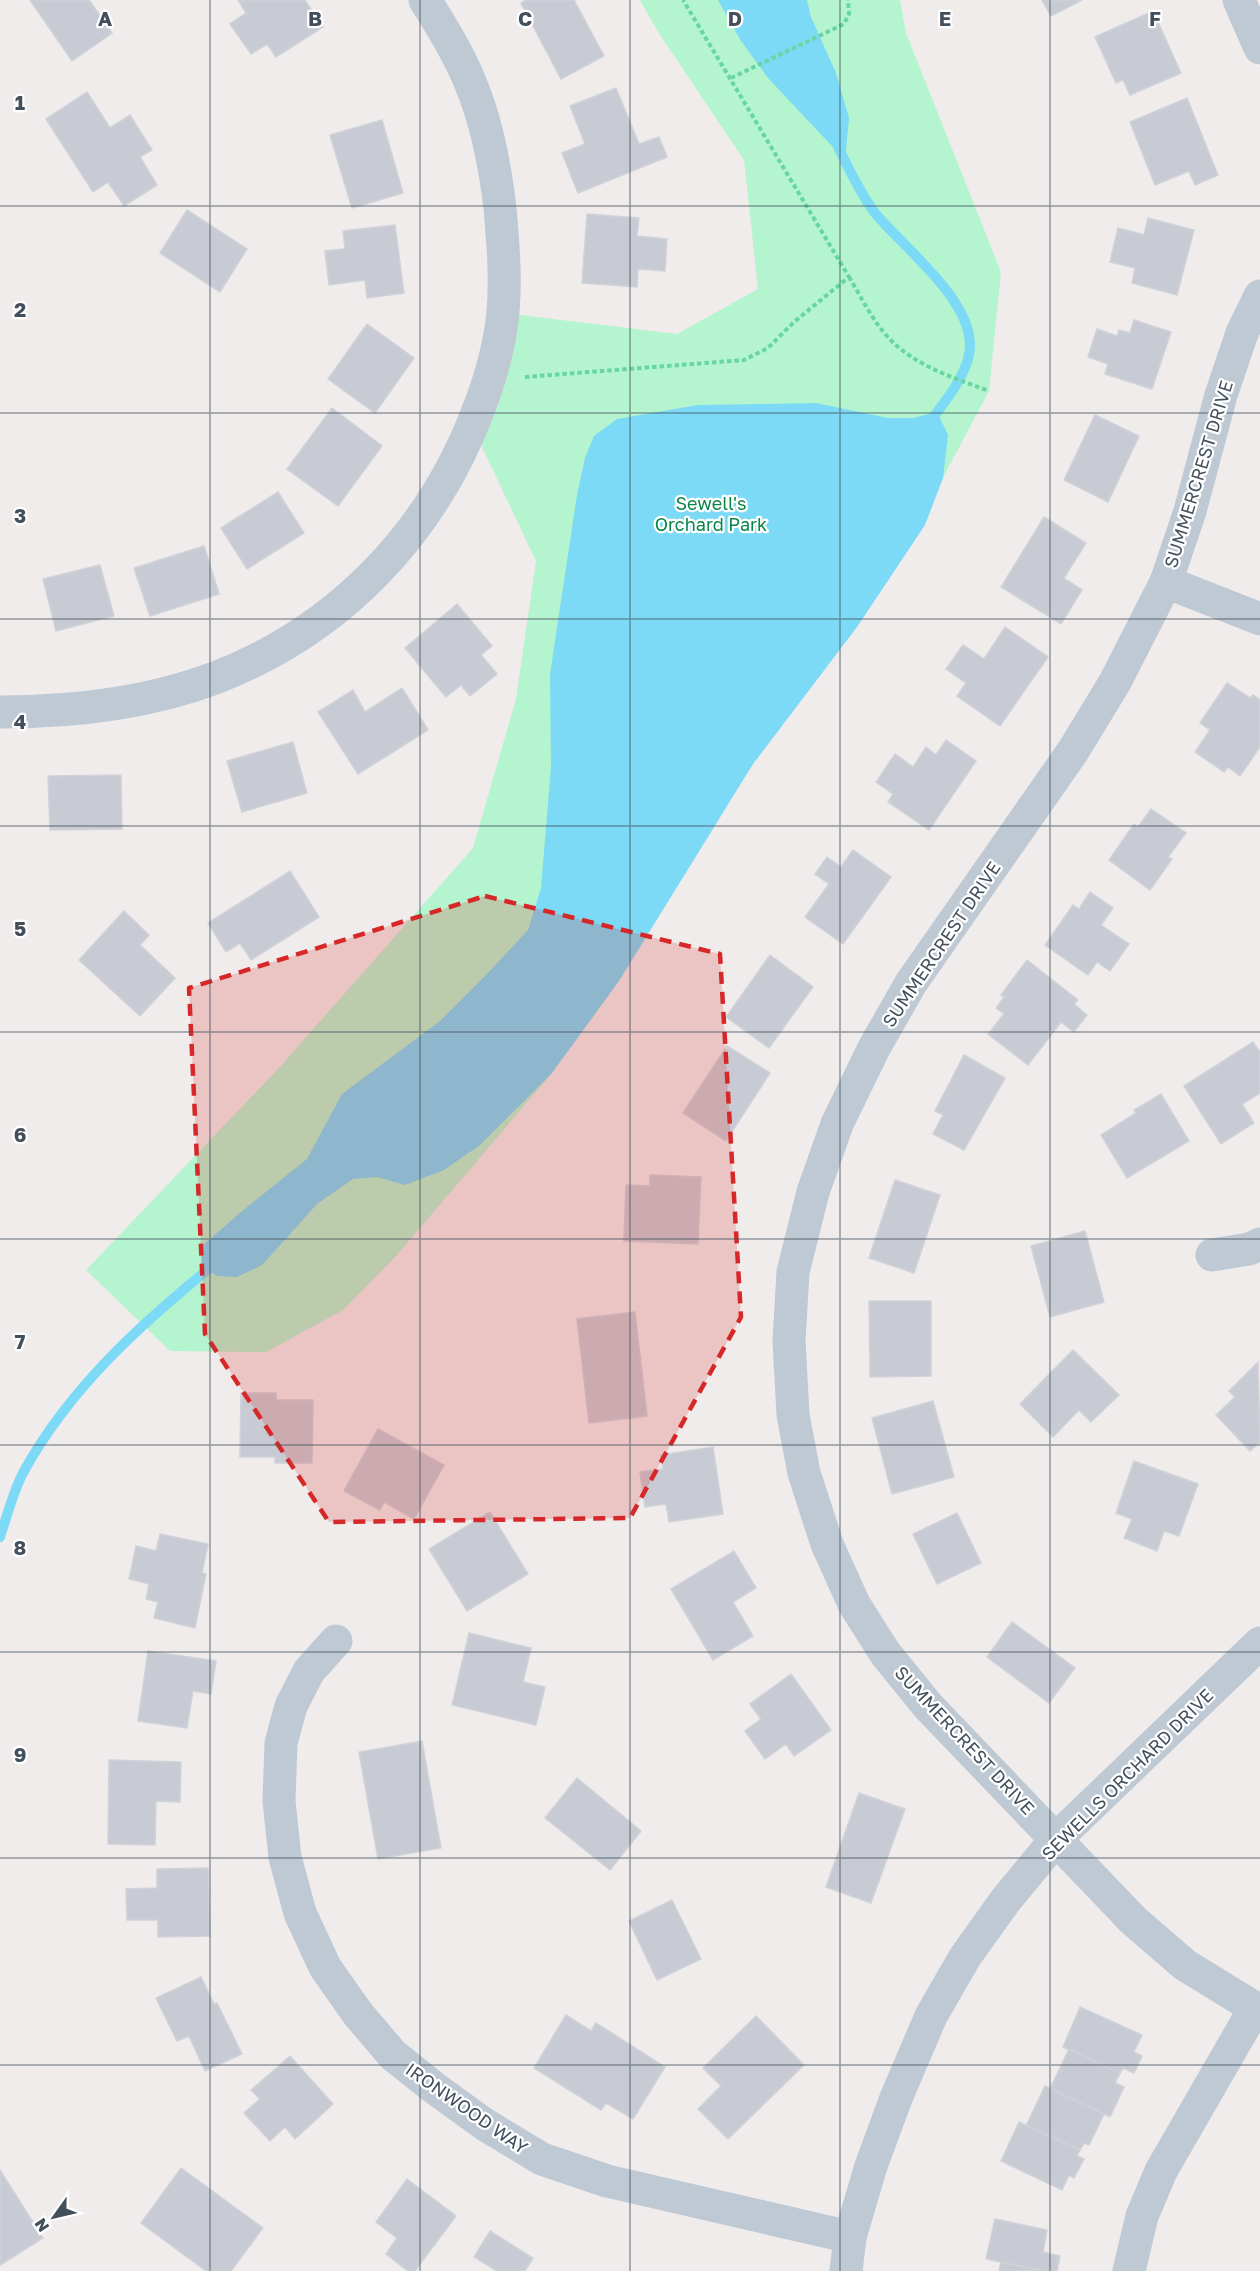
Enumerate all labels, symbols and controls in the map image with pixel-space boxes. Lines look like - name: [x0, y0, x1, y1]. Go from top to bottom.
- text: A: [98, 6, 112, 30]
- text: B: [308, 6, 322, 30]
- text: C: [518, 6, 532, 30]
- text: D: [728, 6, 742, 30]
- text: E: [939, 6, 951, 30]
- text: F: [1149, 6, 1161, 30]
- text: 1: [15, 90, 25, 114]
- text: 2: [14, 297, 26, 321]
- street label: SUMMERCREST DRIVE: [1159, 378, 1237, 570]
- park label: Sewell's Orchard Park: [655, 492, 767, 535]
- text: 3: [14, 503, 26, 527]
- text: 4: [14, 709, 26, 733]
- street label: SUMMERCREST DRIVE: [877, 857, 1005, 1031]
- text: 5: [14, 916, 26, 940]
- text: 6: [14, 1122, 26, 1146]
- text: 7: [15, 1329, 26, 1353]
- text: 8: [14, 1535, 26, 1559]
- street label: SUMMERCREST DRIVE: [891, 1661, 1039, 1819]
- street label: SEWELLS ORCHARD DRIVE: [1037, 1684, 1217, 1864]
- text: 9: [14, 1742, 26, 1766]
- street label: IRONWOOD WAY: [402, 2058, 533, 2158]
- north arrow: [24, 2187, 84, 2247]
- text: N: [30, 2215, 53, 2236]

